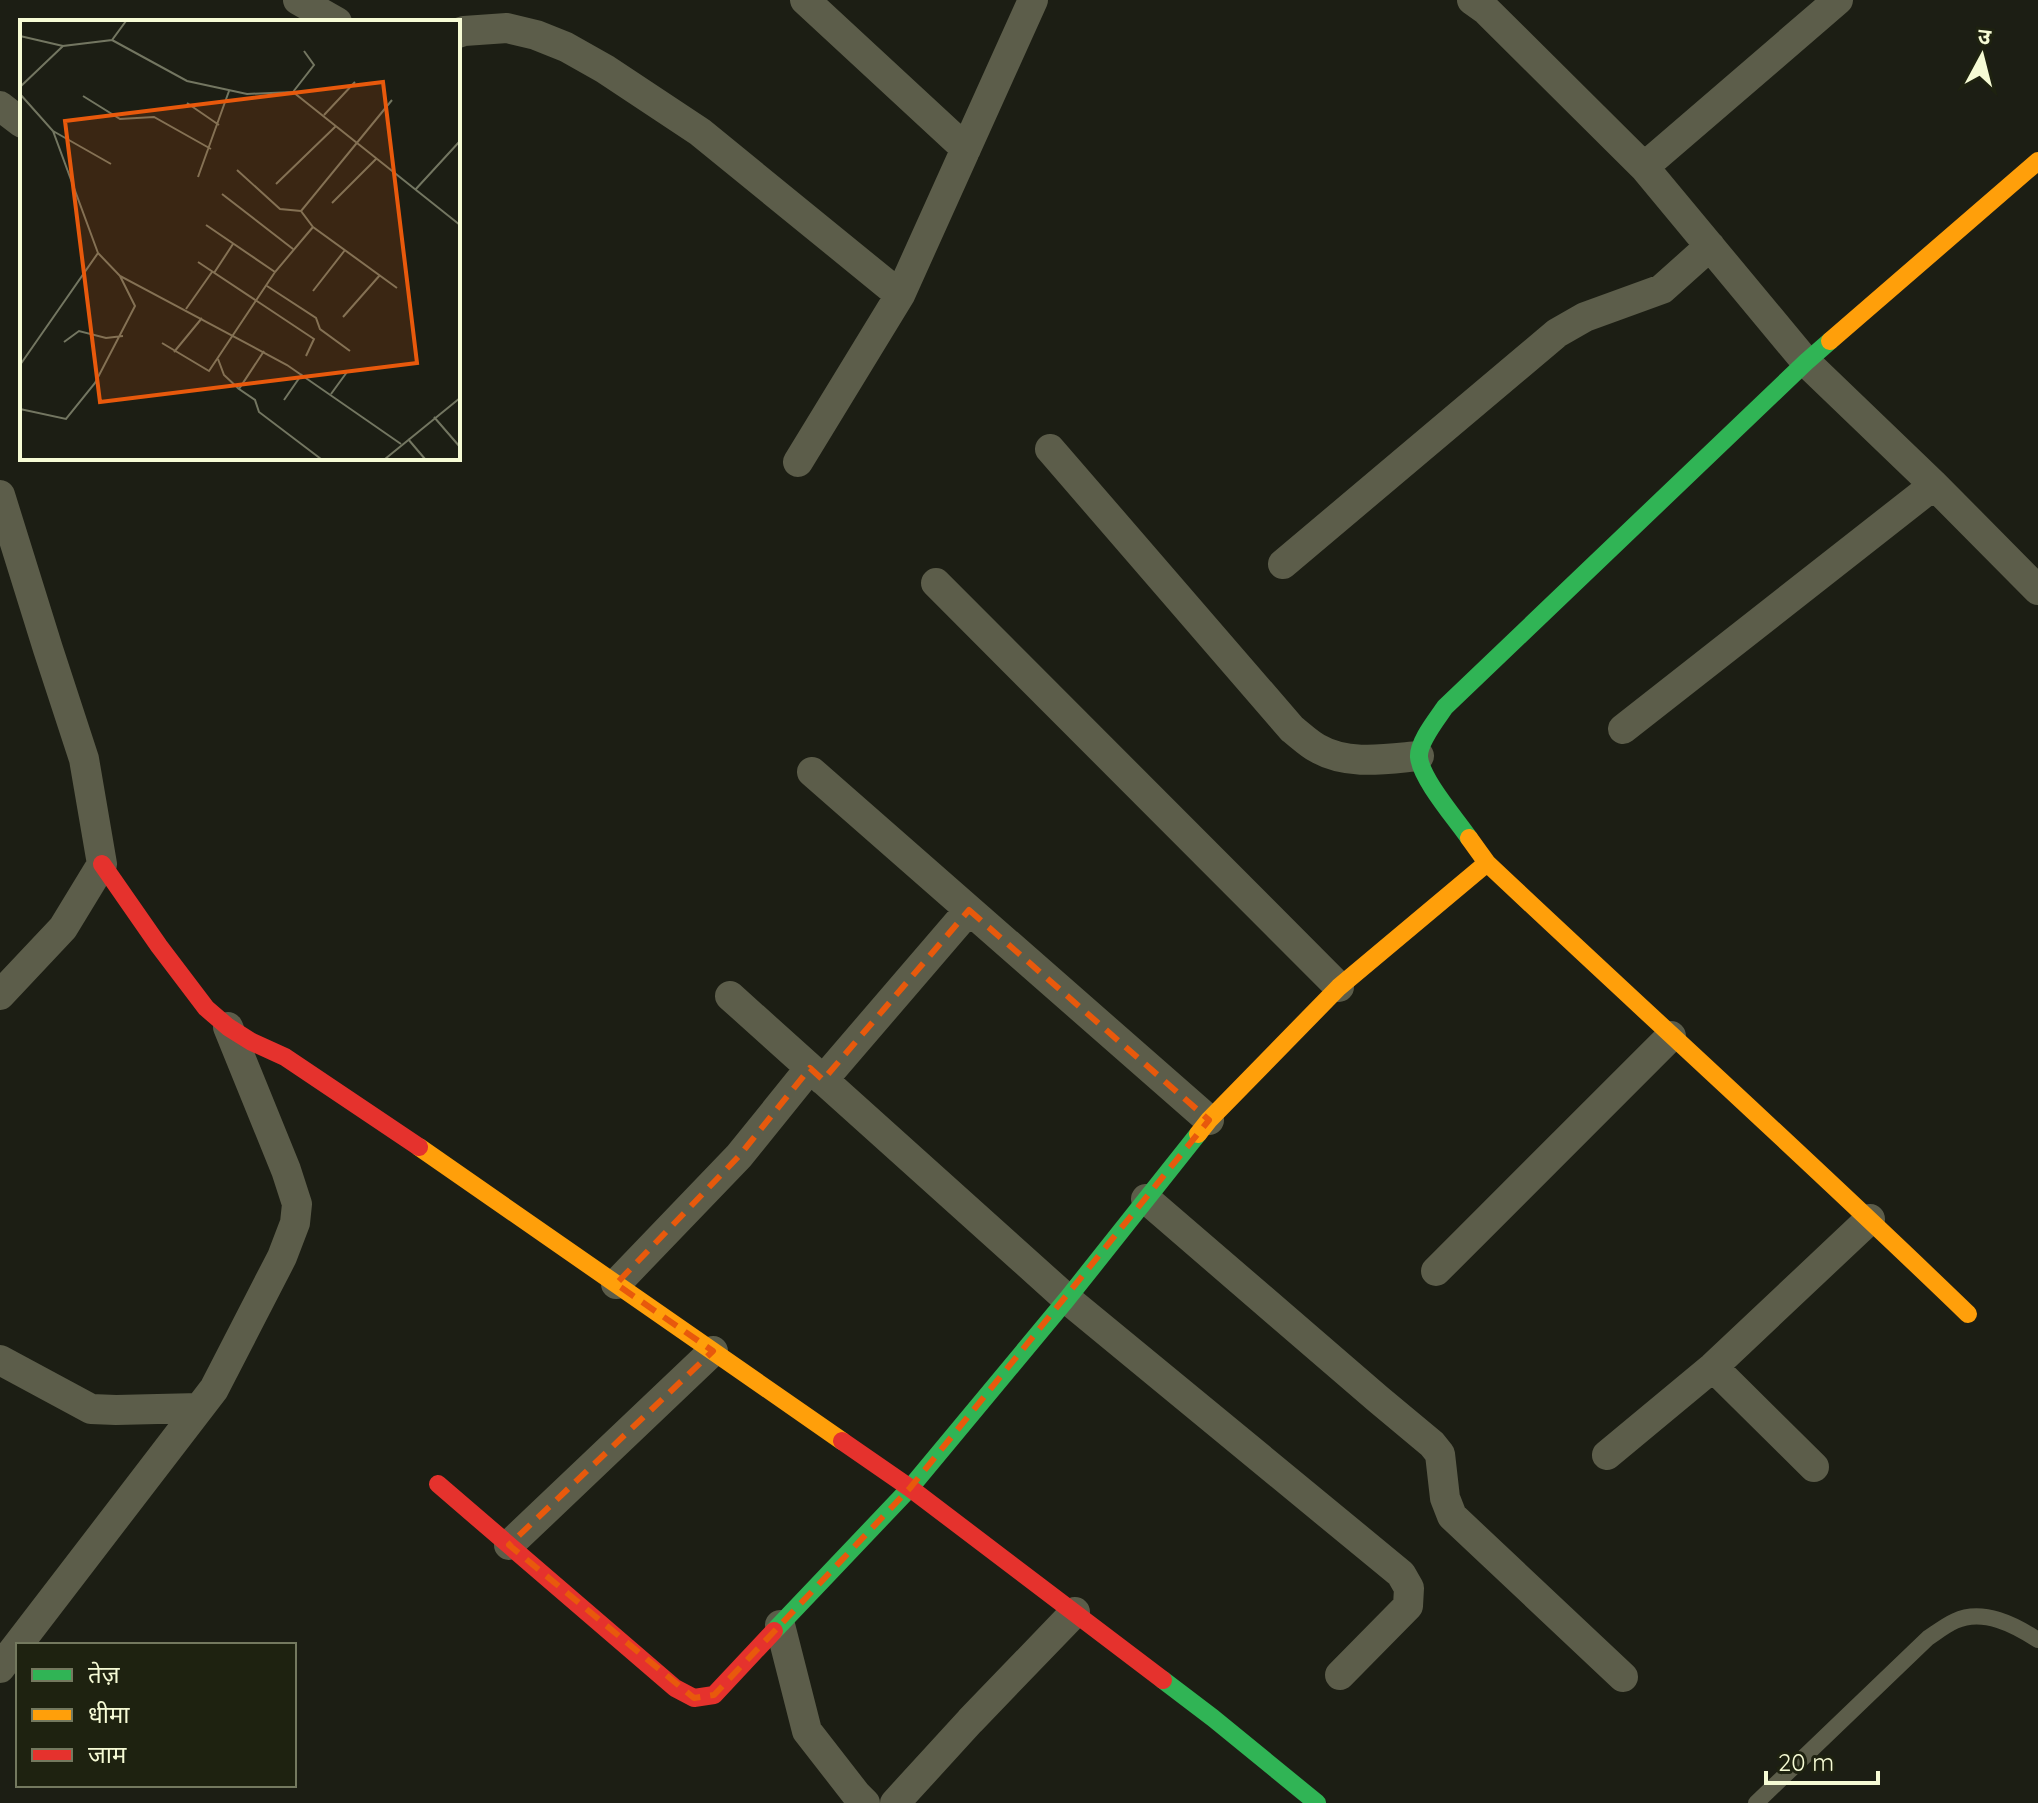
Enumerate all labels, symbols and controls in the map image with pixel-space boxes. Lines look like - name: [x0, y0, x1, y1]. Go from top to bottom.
- north arrow: [1942, 16, 2022, 96]
- inset map: [20, 20, 460, 460]
- text: उ: [1976, 21, 1994, 51]
- legend: [16, 1643, 296, 1787]
- text: तेज़: [88, 1659, 121, 1689]
- text: धीमा: [88, 1699, 130, 1729]
- scale bar: [1766, 1735, 1878, 1785]
- text: जाम: [88, 1739, 127, 1769]
- text: 20 m: [1778, 1747, 1834, 1777]

